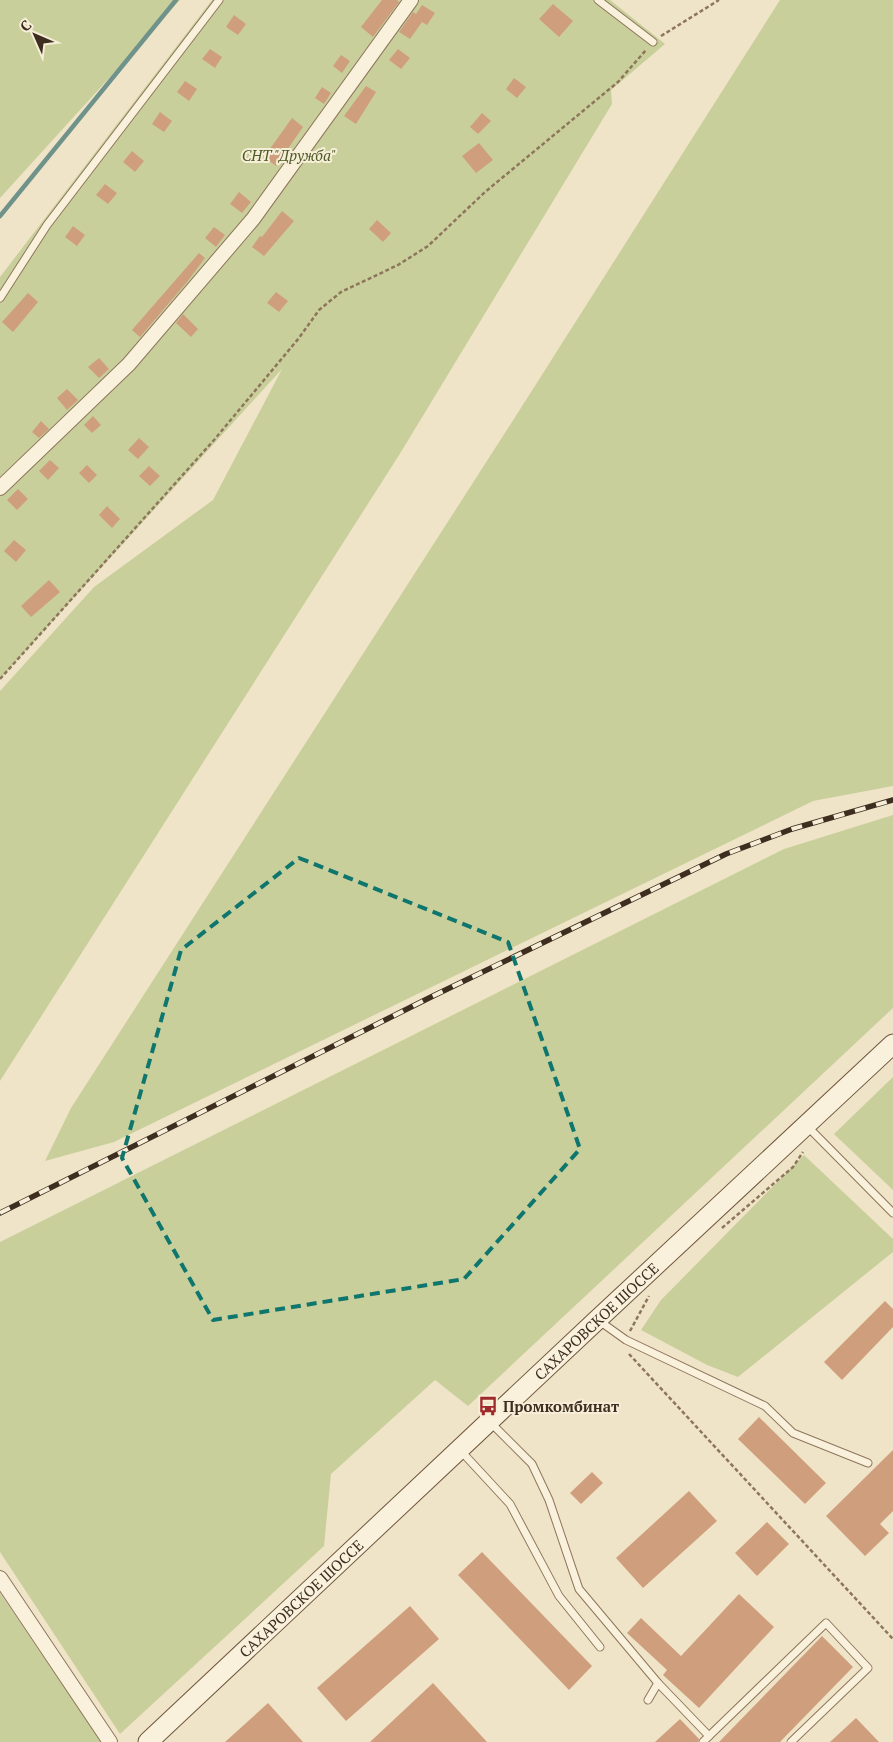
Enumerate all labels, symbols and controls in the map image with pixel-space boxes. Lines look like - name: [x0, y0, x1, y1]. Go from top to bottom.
- north arrow: [10, 10, 60, 60]
- text: С: [16, 16, 35, 35]
- park label: СНТ "Дружба": [242, 145, 336, 165]
- street label: САХАРОВСКОЕ ШОССЕ: [530, 1258, 663, 1384]
- bus stop icon: Промкомбинат: [477, 1395, 499, 1417]
- place label: Промкомбинат: [503, 1396, 619, 1416]
- street label: САХАРОВСКОЕ ШОССЕ: [235, 1535, 367, 1661]

